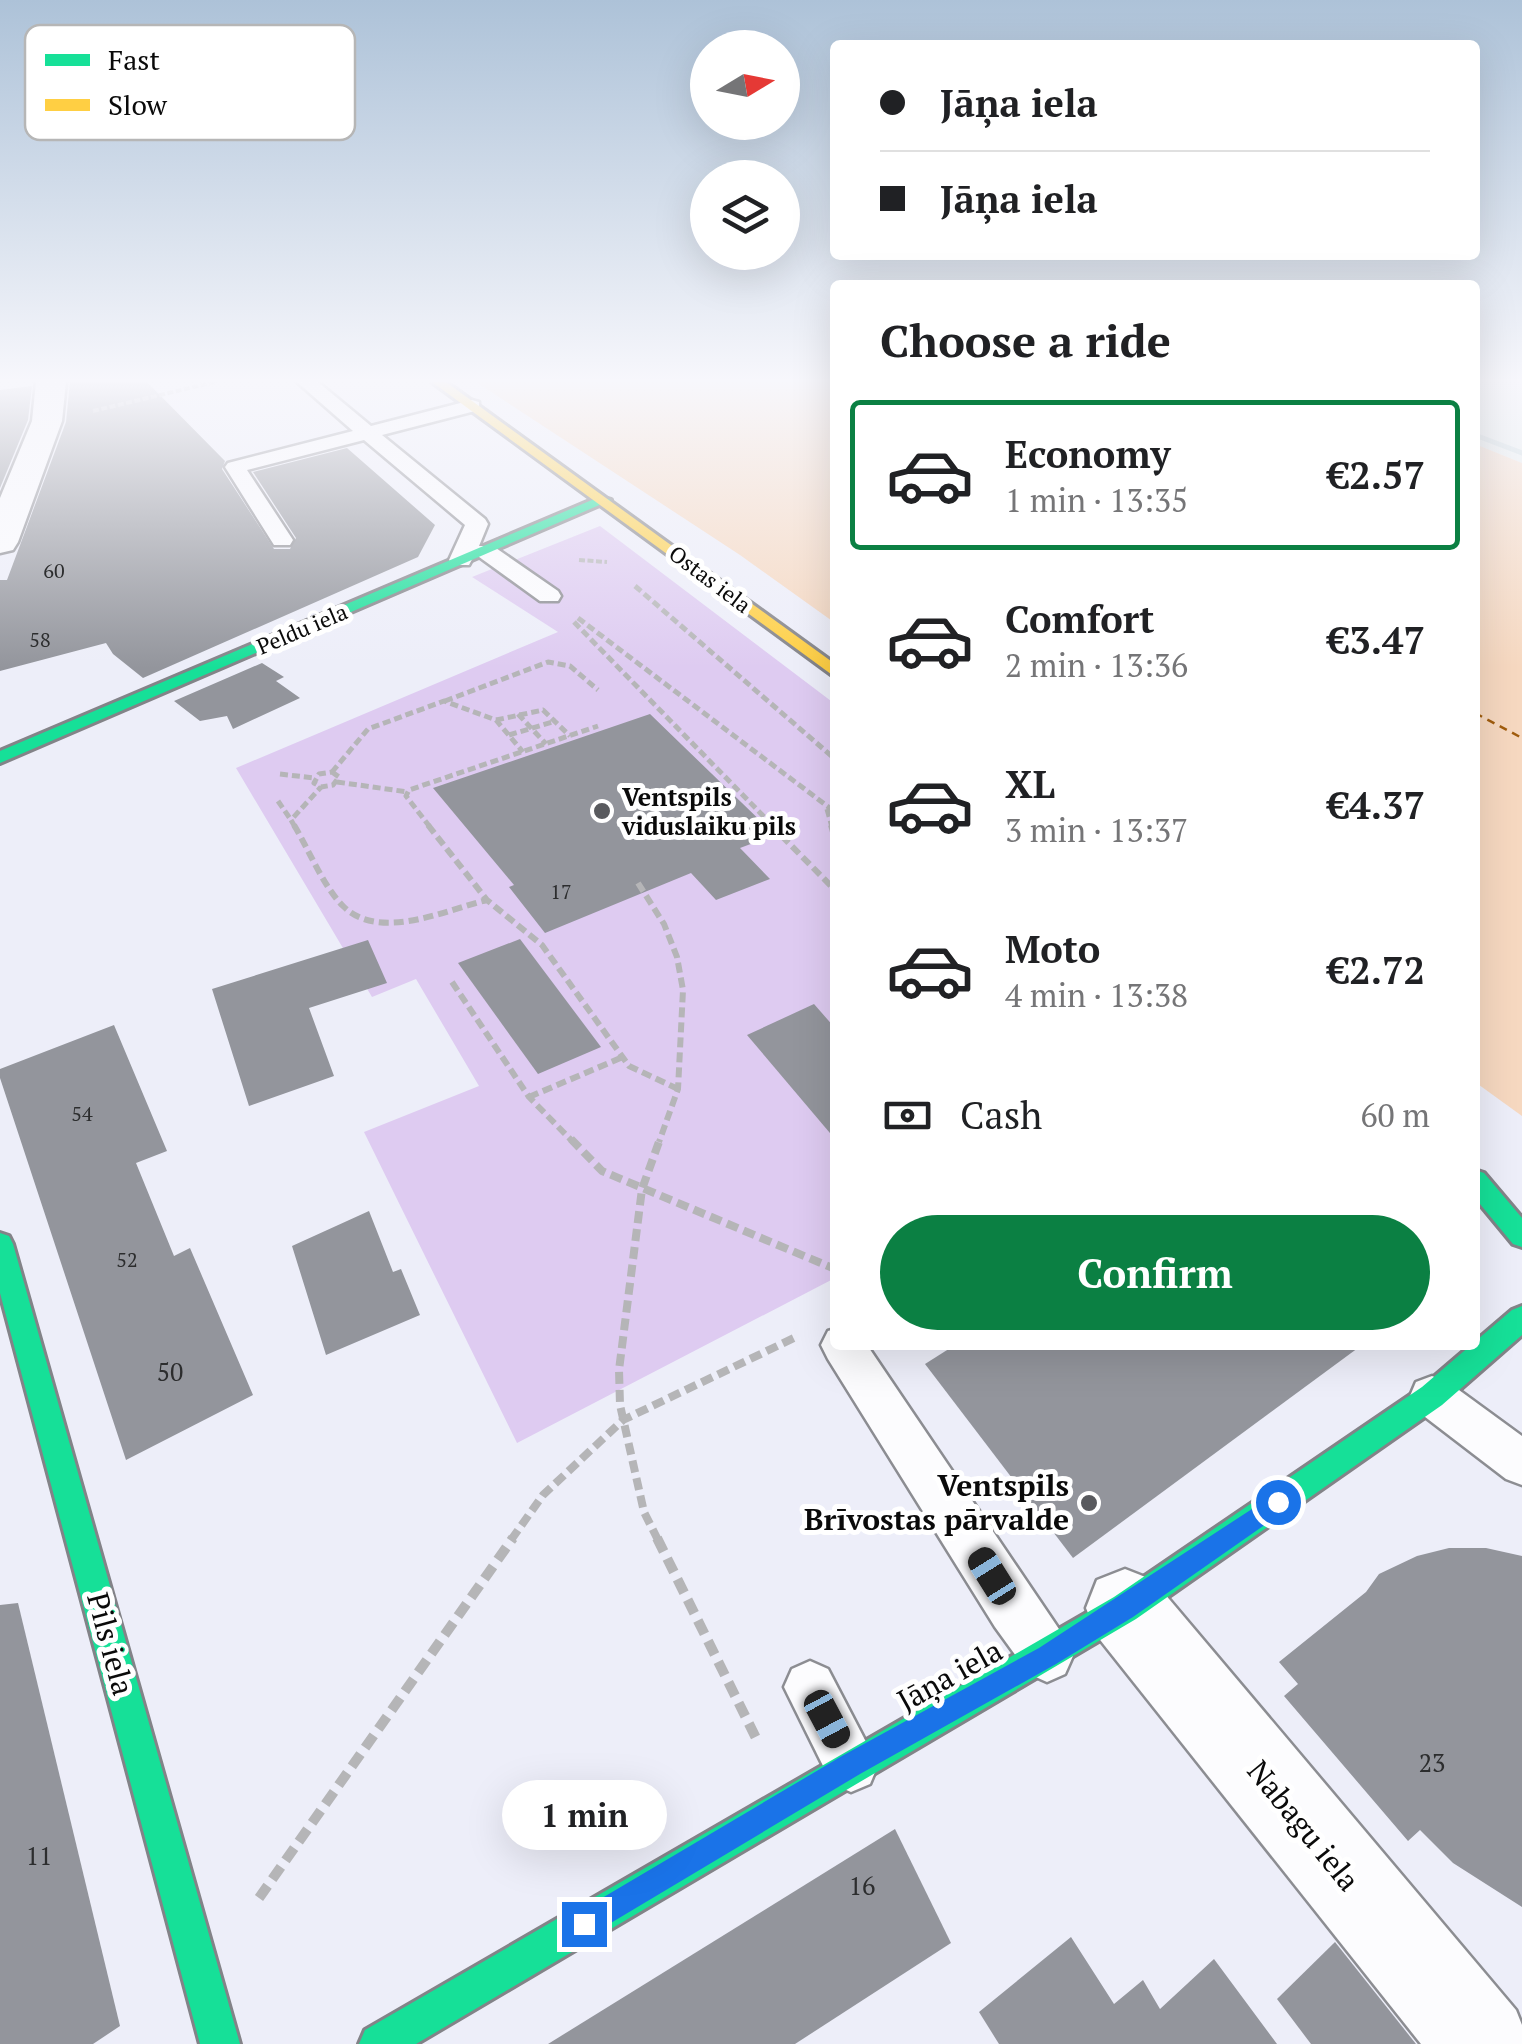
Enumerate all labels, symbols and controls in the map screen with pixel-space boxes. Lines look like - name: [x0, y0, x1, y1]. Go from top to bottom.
- legend: [25, 25, 355, 140]
- north arrow: [690, 30, 800, 140]
- map controls: [690, 30, 800, 270]
- text: Fast: [108, 41, 160, 78]
- text: Jāņa iela: [940, 78, 1098, 128]
- text: Slow: [108, 86, 168, 123]
- button: layers: [690, 160, 800, 270]
- text: Jāņa iela: [940, 174, 1098, 224]
- text: Choose a ride: [880, 310, 1171, 370]
- text: Economy: [1005, 429, 1171, 479]
- icon: car: [885, 430, 975, 520]
- text: €2.57: [1328, 450, 1425, 500]
- text: 1 min · 13:35: [1005, 479, 1188, 521]
- street label: Ostas iela: [663, 538, 757, 619]
- house number: 60: [43, 557, 65, 584]
- text: Comfort: [1005, 594, 1154, 644]
- icon: car: [885, 595, 975, 685]
- street label: Peldu iela: [252, 596, 352, 661]
- text: €3.47: [1328, 615, 1425, 665]
- house number: 58: [29, 626, 51, 653]
- text: 2 min · 13:36: [1005, 644, 1188, 686]
- text: XL: [1005, 759, 1055, 809]
- icon: car: [885, 760, 975, 850]
- place label: Ventspils viduslaiku pils: [621, 780, 796, 842]
- text: €4.37: [1328, 780, 1425, 830]
- marker: Ventspils viduslaiku pils: [591, 800, 613, 822]
- text: 3 min · 13:37: [1005, 809, 1188, 851]
- house number: 17: [550, 878, 572, 905]
- text: Moto: [1005, 924, 1100, 974]
- icon: car: [885, 925, 975, 1015]
- text: €2.72: [1328, 945, 1425, 995]
- text: 4 min · 13:38: [1005, 974, 1188, 1016]
- icon: cash: [880, 1088, 935, 1143]
- text: Cash: [960, 1090, 1042, 1140]
- text: 60 m: [1360, 1094, 1430, 1136]
- house number: 54: [71, 1100, 93, 1127]
- button: Confirm: [880, 1215, 1430, 1330]
- house number: 52: [116, 1246, 138, 1273]
- house number: 50: [157, 1355, 183, 1388]
- place label: Ventspils Brīvostas pārvalde: [804, 1465, 1069, 1539]
- route start: [1256, 1480, 1301, 1525]
- marker: Ventspils Brīvostas pārvalde: [1078, 1492, 1100, 1514]
- car: [963, 1543, 1021, 1609]
- street label: Pils iela: [78, 1588, 144, 1699]
- street label: Jāņa iela: [890, 1630, 1009, 1720]
- car: [800, 1685, 854, 1753]
- house number: 23: [1419, 1746, 1445, 1779]
- street label: Nabagu iela: [1239, 1752, 1369, 1899]
- callout: 1 min: [502, 1779, 666, 1849]
- text: 1 min: [541, 1794, 628, 1836]
- house number: 11: [26, 1839, 52, 1872]
- house number: 16: [849, 1869, 875, 1902]
- route end: [562, 1902, 607, 1947]

